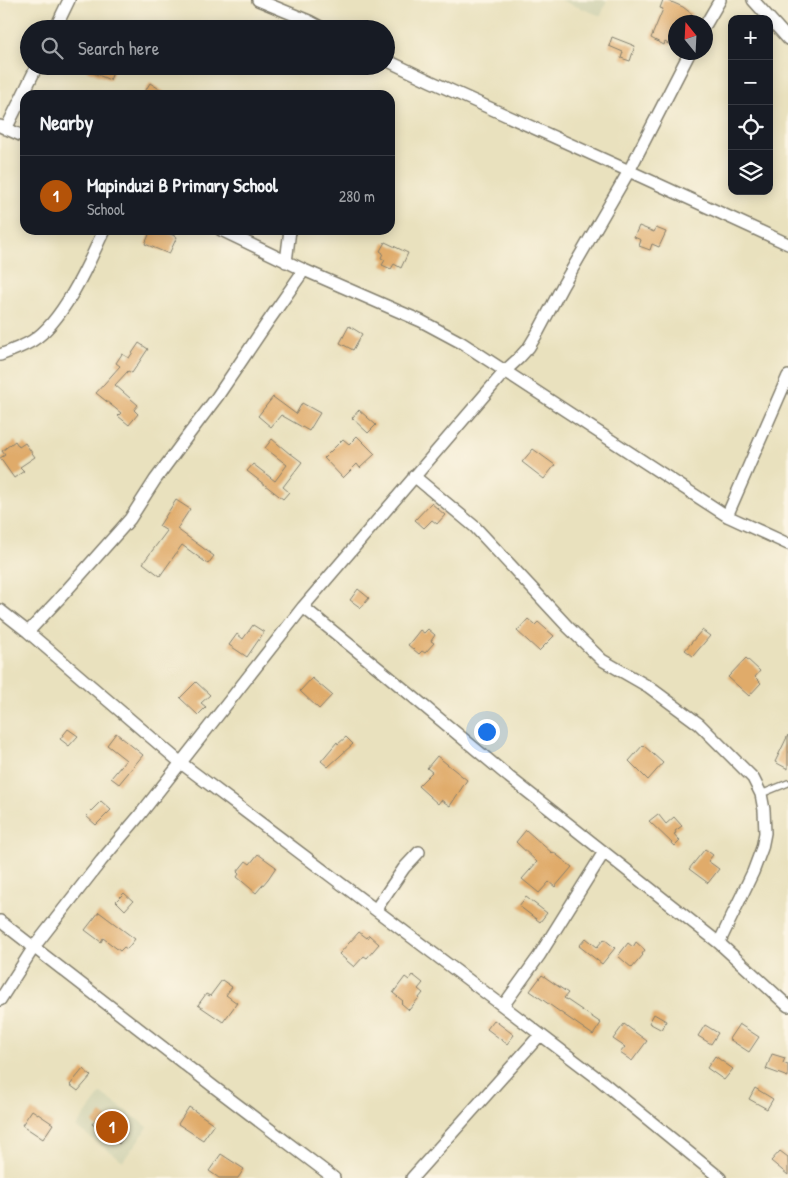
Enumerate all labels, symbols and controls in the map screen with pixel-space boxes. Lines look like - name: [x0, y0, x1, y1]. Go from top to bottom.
- north arrow: [668, 15, 713, 60]
- map controls: [728, 15, 773, 195]
- button: +: [728, 15, 773, 60]
- search box: [20, 20, 395, 75]
- icon: search: [38, 34, 66, 62]
- text: Search here: [78, 35, 159, 61]
- button: −: [728, 60, 773, 105]
- button: locate: [728, 105, 773, 150]
- text: Nearby: [40, 108, 93, 137]
- button: layers: [728, 150, 773, 195]
- text: Mapinduzi B Primary School: [87, 172, 278, 198]
- text: 1: [53, 185, 59, 207]
- text: 280 m: [339, 185, 375, 207]
- text: School: [87, 198, 124, 220]
- your location: [474, 719, 500, 745]
- pin: 1: [96, 1108, 128, 1146]

